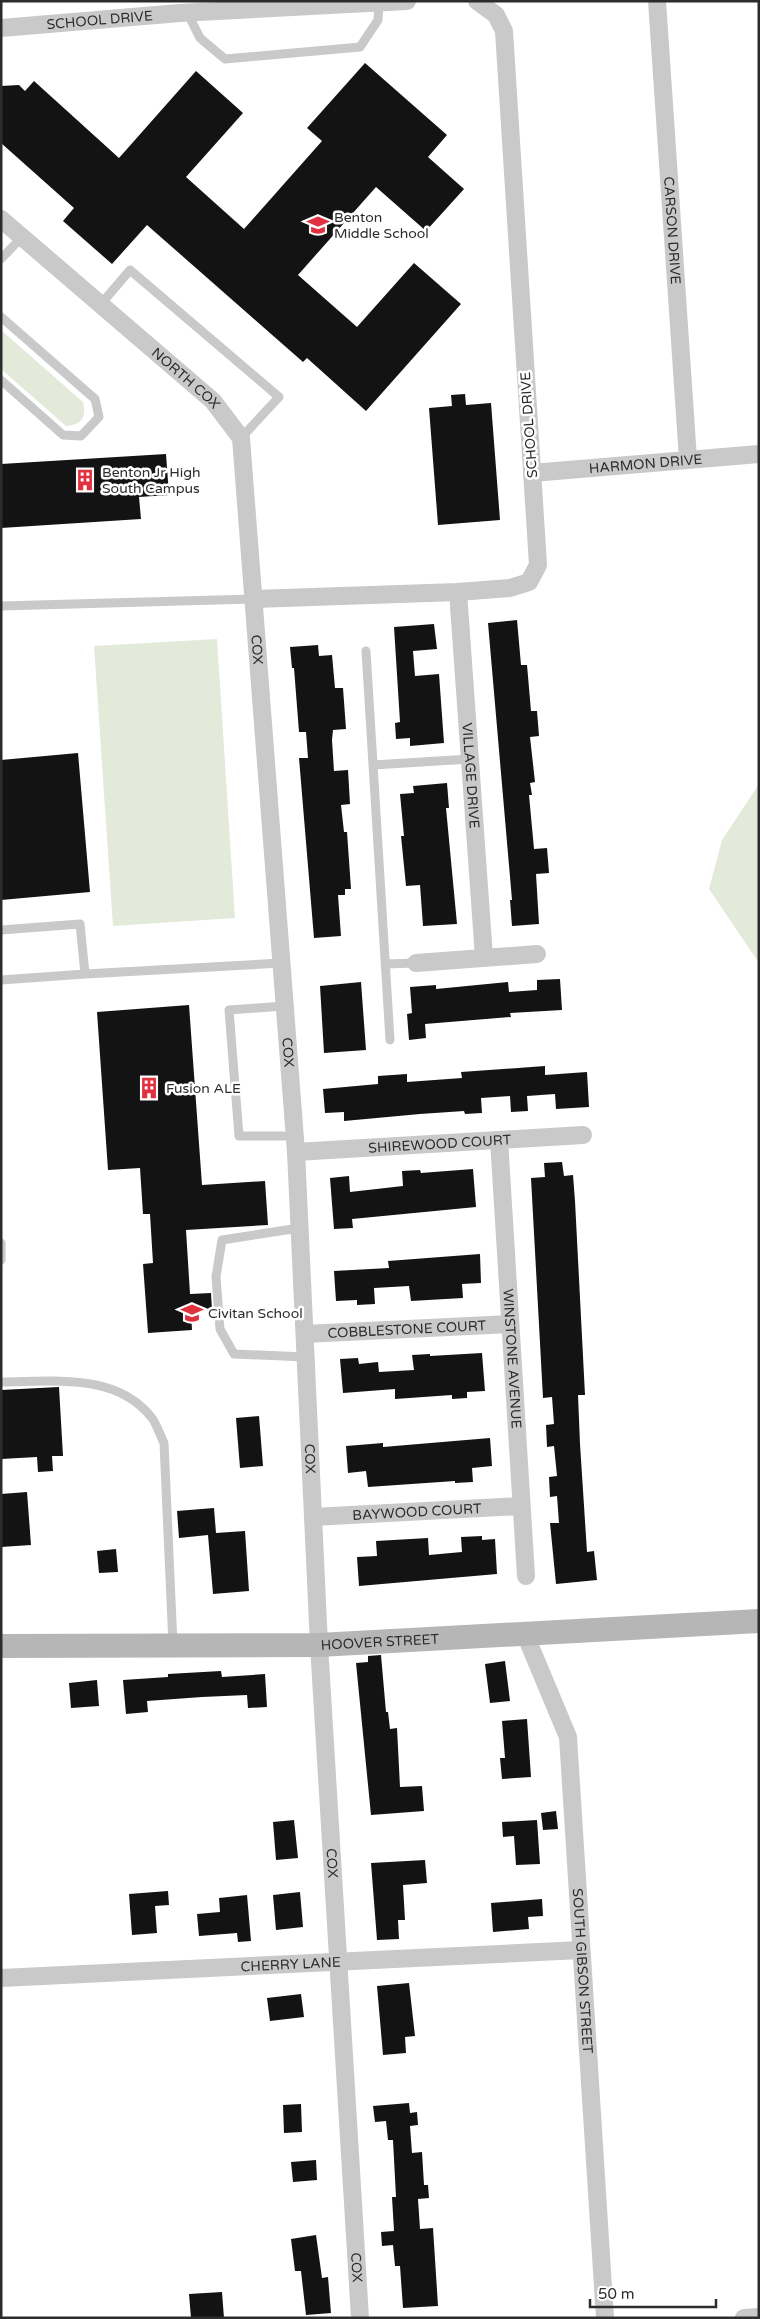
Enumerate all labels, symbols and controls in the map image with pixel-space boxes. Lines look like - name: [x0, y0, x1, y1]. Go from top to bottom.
- street label: SCHOOL DRIVE: [46, 7, 154, 33]
- street label: CARSON DRIVE: [660, 176, 685, 285]
- place label: Benton Middle School: [334, 209, 429, 242]
- school or university icon: Benton Middle School: [305, 212, 331, 238]
- street label: NORTH COX: [148, 344, 224, 412]
- street label: SCHOOL DRIVE: [517, 371, 541, 479]
- street label: HARMON DRIVE: [588, 450, 703, 477]
- place label: Benton Jr High South Campus: [102, 464, 201, 497]
- building icon: Benton Jr High South Campus: [72, 467, 98, 493]
- street label: COX: [248, 634, 267, 665]
- street label: VILLAGE DRIVE: [459, 722, 483, 829]
- street label: COX: [279, 1037, 298, 1068]
- building icon: Fusion ALE: [136, 1075, 162, 1101]
- place label: Fusion ALE: [166, 1080, 241, 1097]
- street label: SHIREWOOD COURT: [368, 1131, 512, 1156]
- street label: WINSTONE AVENUE: [500, 1288, 525, 1429]
- school or university icon: Civitan School: [179, 1300, 205, 1326]
- place label: Civitan School: [208, 1305, 303, 1322]
- street label: COBBLESTONE COURT: [327, 1317, 487, 1341]
- street label: COX: [301, 1443, 319, 1474]
- street label: BAYWOOD COURT: [352, 1500, 482, 1523]
- street label: HOOVER STREET: [320, 1630, 440, 1653]
- street label: COX: [323, 1848, 342, 1879]
- street label: SOUTH GIBSON STREET: [569, 1888, 597, 2055]
- street label: CHERRY LANE: [240, 1953, 341, 1975]
- street label: COX: [348, 2252, 366, 2283]
- scale bar: [590, 2276, 716, 2308]
- text: 50 m: [598, 2285, 635, 2303]

